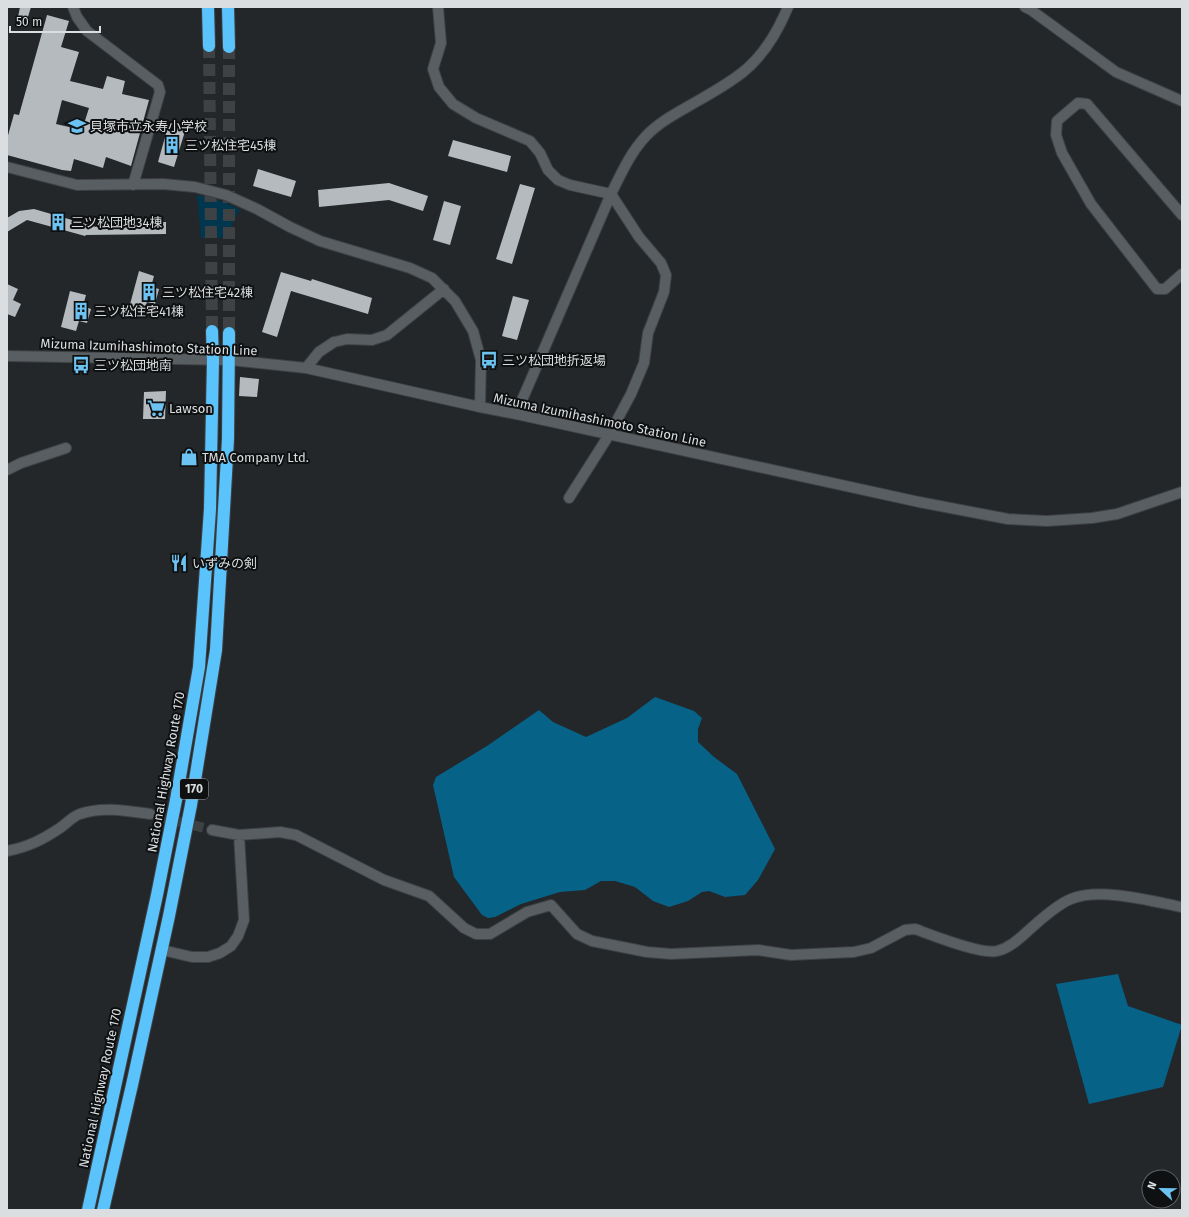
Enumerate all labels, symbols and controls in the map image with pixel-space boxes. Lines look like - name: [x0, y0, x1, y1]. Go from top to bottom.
- scale bar: [10, 8, 100, 34]
- text: 50 m: [16, 15, 42, 29]
- school or university icon: 貝塚市立永寿小学校: [67, 116, 87, 136]
- place label: 貝塚市立永寿小学校: [90, 119, 207, 134]
- building icon: 三ツ松住宅45棟: [162, 135, 182, 155]
- place label: 三ツ松住宅45棟: [185, 138, 276, 153]
- building icon: 三ツ松団地34棟: [48, 212, 68, 232]
- place label: 三ツ松団地34棟: [71, 215, 162, 230]
- building icon: 三ツ松住宅42棟: [139, 282, 159, 302]
- place label: 三ツ松住宅42棟: [162, 285, 253, 300]
- building icon: 三ツ松住宅41棟: [71, 301, 91, 321]
- place label: 三ツ松住宅41棟: [94, 304, 184, 319]
- street label: Mizuma Izumihashimoto Station Line: [40, 336, 258, 358]
- bus stop icon: 三ツ松団地折返場: [479, 350, 499, 370]
- place label: 三ツ松団地折返場: [502, 353, 606, 368]
- bus stop icon: 三ツ松団地南: [71, 355, 91, 375]
- place label: 三ツ松団地南: [94, 358, 172, 373]
- street label: Mizuma Izumihashimoto Station Line: [492, 390, 708, 450]
- supermarket icon: Lawson: [146, 398, 166, 418]
- place label: Lawson: [169, 401, 213, 416]
- shop icon: TMA Company Ltd.: [179, 447, 199, 467]
- place label: TMA Company Ltd.: [202, 450, 309, 465]
- restaurant icon: いずみの剣: [169, 553, 189, 573]
- place label: いずみの剣: [192, 556, 257, 571]
- street label: National Highway Route 170: [144, 691, 188, 853]
- road number: 170: [180, 779, 208, 799]
- street label: National Highway Route 170: [76, 1007, 124, 1169]
- north arrow: [1141, 1169, 1181, 1209]
- text: N: [1145, 1180, 1160, 1191]

